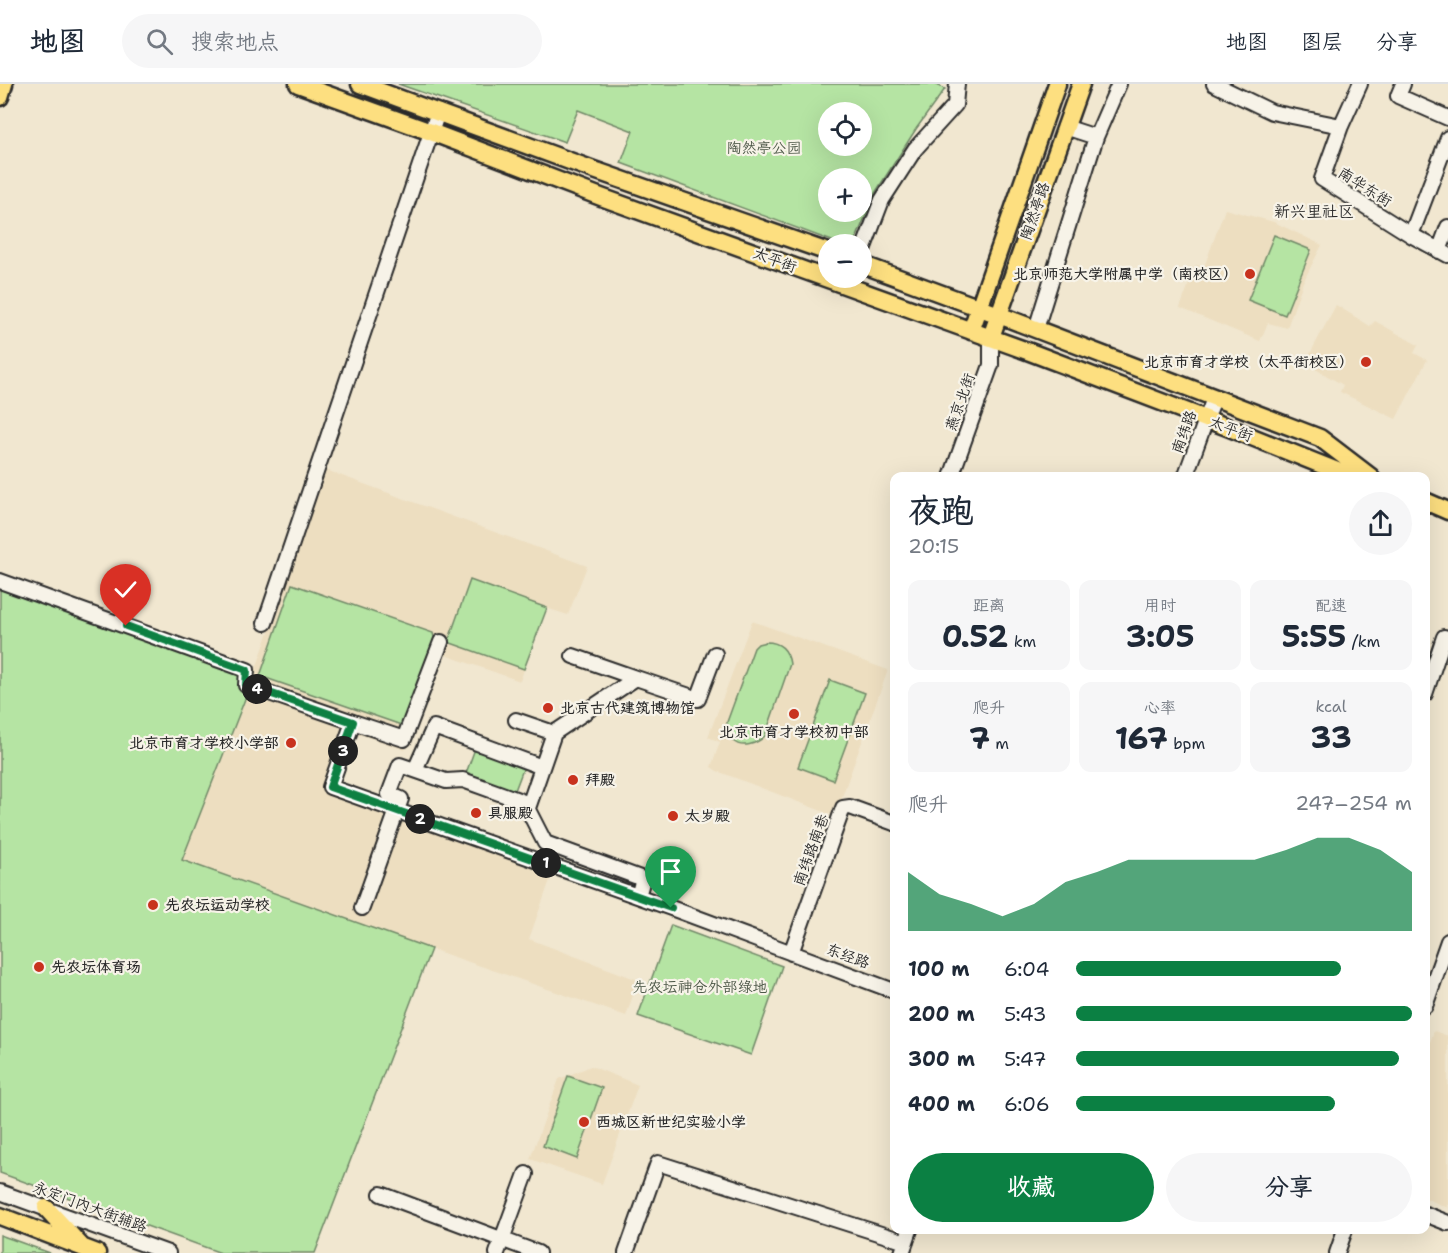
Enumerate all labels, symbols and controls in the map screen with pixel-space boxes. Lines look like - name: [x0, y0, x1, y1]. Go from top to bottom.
- search box: [122, 14, 542, 68]
- text: 地图: [30, 22, 86, 60]
- icon: search: [143, 25, 176, 58]
- text: 搜索地点: [191, 27, 279, 56]
- text: 地图: [1226, 28, 1268, 56]
- text: 图层: [1301, 28, 1343, 56]
- text: 分享: [1376, 28, 1418, 56]
- map controls: [818, 102, 872, 288]
- button: locate: [818, 102, 872, 156]
- park label: 陶然亭公园: [726, 138, 802, 158]
- street label: 南华东街: [1334, 163, 1396, 211]
- button: +: [818, 168, 872, 222]
- street label: 陶然亭路: [1016, 179, 1054, 243]
- district label: 新兴里社区: [1274, 201, 1354, 222]
- button: −: [818, 234, 872, 288]
- street label: 太平街: [750, 243, 800, 277]
- place label: 北京师范大学附属中学（南校区）: [1013, 264, 1238, 284]
- marker: 北京师范大学附属中学（南校区）: [1243, 267, 1257, 281]
- place label: 北京市育才学校（太平街校区）: [1144, 352, 1354, 372]
- marker: 北京市育才学校（太平街校区）: [1359, 355, 1373, 369]
- street label: 燕京北街: [940, 370, 980, 434]
- street label: 南纬路: [1167, 407, 1201, 457]
- street label: 太平街: [1206, 412, 1256, 446]
- text: 夜跑: [908, 488, 974, 533]
- button: share: [1349, 492, 1412, 555]
- text: 20:15: [908, 533, 959, 559]
- pin: [100, 564, 151, 626]
- icon: check: [109, 573, 142, 606]
- text: 距离: [973, 595, 1005, 616]
- text: 用时: [1144, 595, 1176, 616]
- text: 配速: [1315, 595, 1347, 616]
- text: 0.52: [942, 616, 1008, 657]
- text: 3:05: [1125, 616, 1195, 657]
- text: 5:55: [1282, 616, 1346, 657]
- text: km: [1008, 631, 1036, 652]
- text: /km: [1346, 631, 1380, 652]
- pin: 4: [242, 674, 272, 704]
- text: 4: [251, 678, 263, 699]
- text: kcal: [1315, 696, 1347, 717]
- text: 爬升: [973, 697, 1005, 718]
- text: 心率: [1144, 697, 1176, 718]
- place label: 北京古代建筑博物馆: [560, 698, 695, 718]
- marker: 北京古代建筑博物馆: [541, 701, 555, 715]
- marker: 北京市育才学校初中部: [787, 707, 801, 721]
- text: 33: [1310, 717, 1352, 758]
- text: 7: [969, 718, 990, 759]
- text: 167: [1115, 718, 1168, 759]
- place label: 北京市育才学校初中部: [719, 722, 869, 742]
- place label: 北京市育才学校小学部: [129, 733, 279, 753]
- text: m: [990, 733, 1009, 754]
- text: bpm: [1168, 733, 1205, 754]
- marker: 北京市育才学校小学部: [284, 736, 298, 750]
- pin: 3: [328, 736, 358, 766]
- text: 3: [337, 740, 349, 761]
- place label: 拜殿: [585, 770, 615, 790]
- marker: 拜殿: [566, 773, 580, 787]
- text: 247–254 m: [1295, 790, 1412, 816]
- text: 爬升: [908, 791, 948, 817]
- place label: 具服殿: [488, 803, 533, 823]
- pin: 2: [405, 804, 435, 834]
- marker: 具服殿: [469, 806, 483, 820]
- place label: 太岁殿: [685, 806, 730, 826]
- text: 2: [414, 808, 426, 829]
- marker: 太岁殿: [666, 809, 680, 823]
- street label: 南纬路南巷: [789, 811, 833, 889]
- pin: [645, 846, 696, 908]
- pin: 1: [531, 848, 561, 878]
- text: 1: [542, 852, 550, 873]
- icon: arrive: [654, 855, 687, 888]
- place label: 先农坛运动学校: [165, 895, 270, 915]
- marker: 先农坛运动学校: [146, 898, 160, 912]
- street label: 东经路: [823, 939, 873, 973]
- text: 100 m: [908, 956, 970, 982]
- text: 6:04: [1004, 956, 1050, 982]
- place label: 先农坛体育场: [51, 957, 141, 977]
- marker: 先农坛体育场: [32, 960, 46, 974]
- park label: 先农坛神仓外部绿地: [632, 977, 768, 997]
- text: 200 m: [908, 1001, 975, 1027]
- text: 5:43: [1004, 1001, 1046, 1027]
- text: 300 m: [908, 1046, 975, 1072]
- text: 5:47: [1004, 1046, 1046, 1072]
- text: 400 m: [908, 1091, 975, 1117]
- text: 6:06: [1004, 1091, 1050, 1117]
- place label: 西城区新世纪实验小学: [596, 1112, 746, 1132]
- marker: 西城区新世纪实验小学: [577, 1115, 591, 1129]
- button: 收藏: [908, 1153, 1154, 1222]
- button: 分享: [1166, 1153, 1412, 1222]
- street label: 永定门内大街辅路: [30, 1177, 150, 1237]

